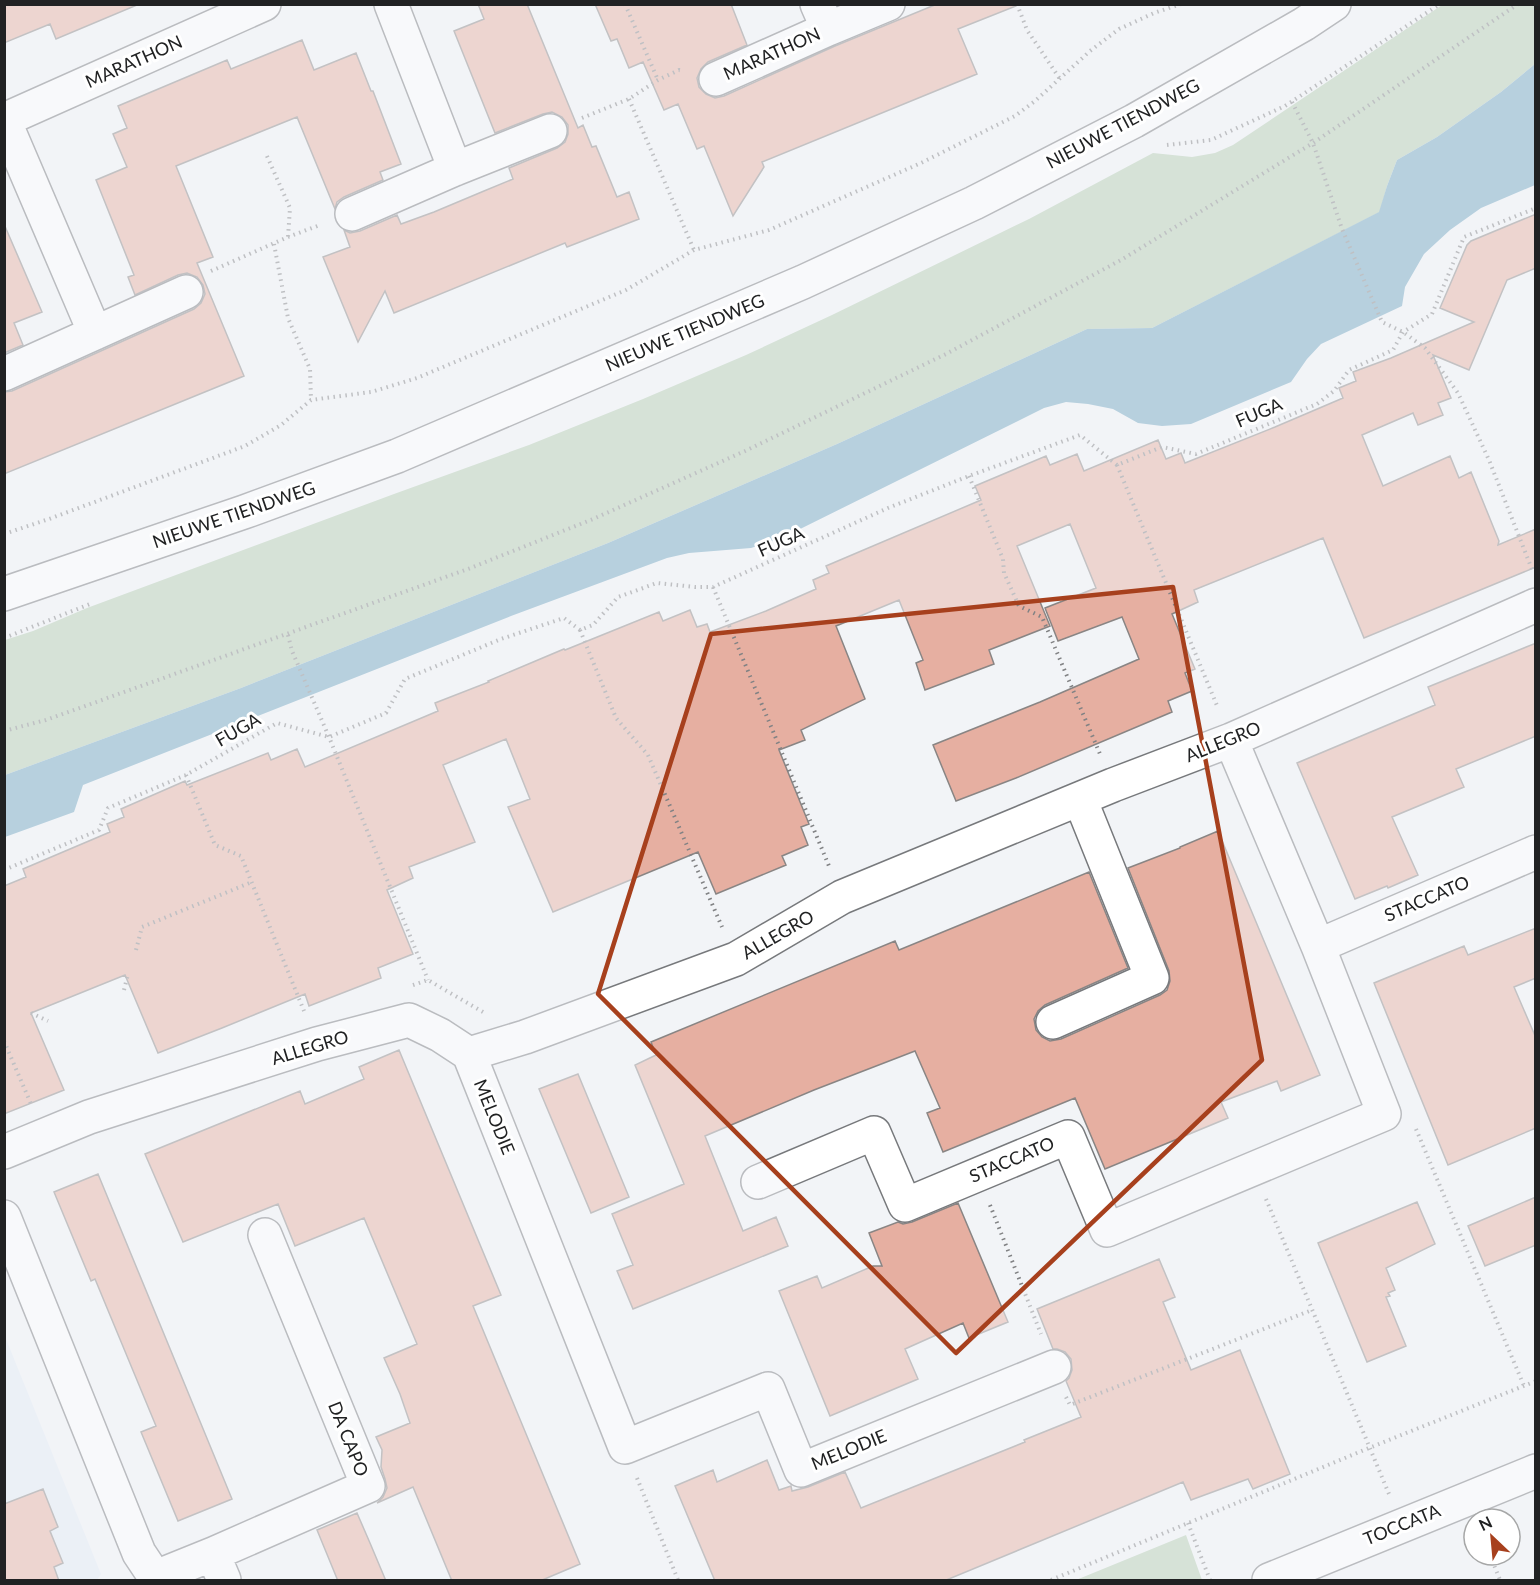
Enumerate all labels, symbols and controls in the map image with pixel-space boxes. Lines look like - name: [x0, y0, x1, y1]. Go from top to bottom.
- street label: MARATHON: [720, 22, 823, 84]
- street label: MARATHON: [82, 30, 185, 92]
- street label: NIEUWE TIENDWEG: [1042, 73, 1203, 173]
- street label: NIEUWE TIENDWEG: [602, 289, 767, 376]
- street label: FUGA: [1232, 392, 1286, 432]
- street label: NIEUWE TIENDWEG: [149, 476, 318, 552]
- street label: FUGA: [754, 521, 808, 561]
- street label: FUGA: [211, 707, 265, 751]
- street label: ALLEGRO: [1182, 716, 1264, 766]
- street label: STACCATO: [1381, 870, 1472, 926]
- street label: ALLEGRO: [738, 905, 817, 964]
- street label: ALLEGRO: [268, 1025, 351, 1069]
- street label: MELODIE: [470, 1076, 520, 1158]
- street label: STACCATO: [966, 1131, 1057, 1187]
- street label: DA CAPO: [324, 1398, 374, 1479]
- street label: MELODIE: [808, 1424, 890, 1474]
- street label: TOCCATA: [1360, 1498, 1444, 1549]
- north arrow: [1462, 1507, 1522, 1567]
- text: N: [1476, 1512, 1495, 1534]

